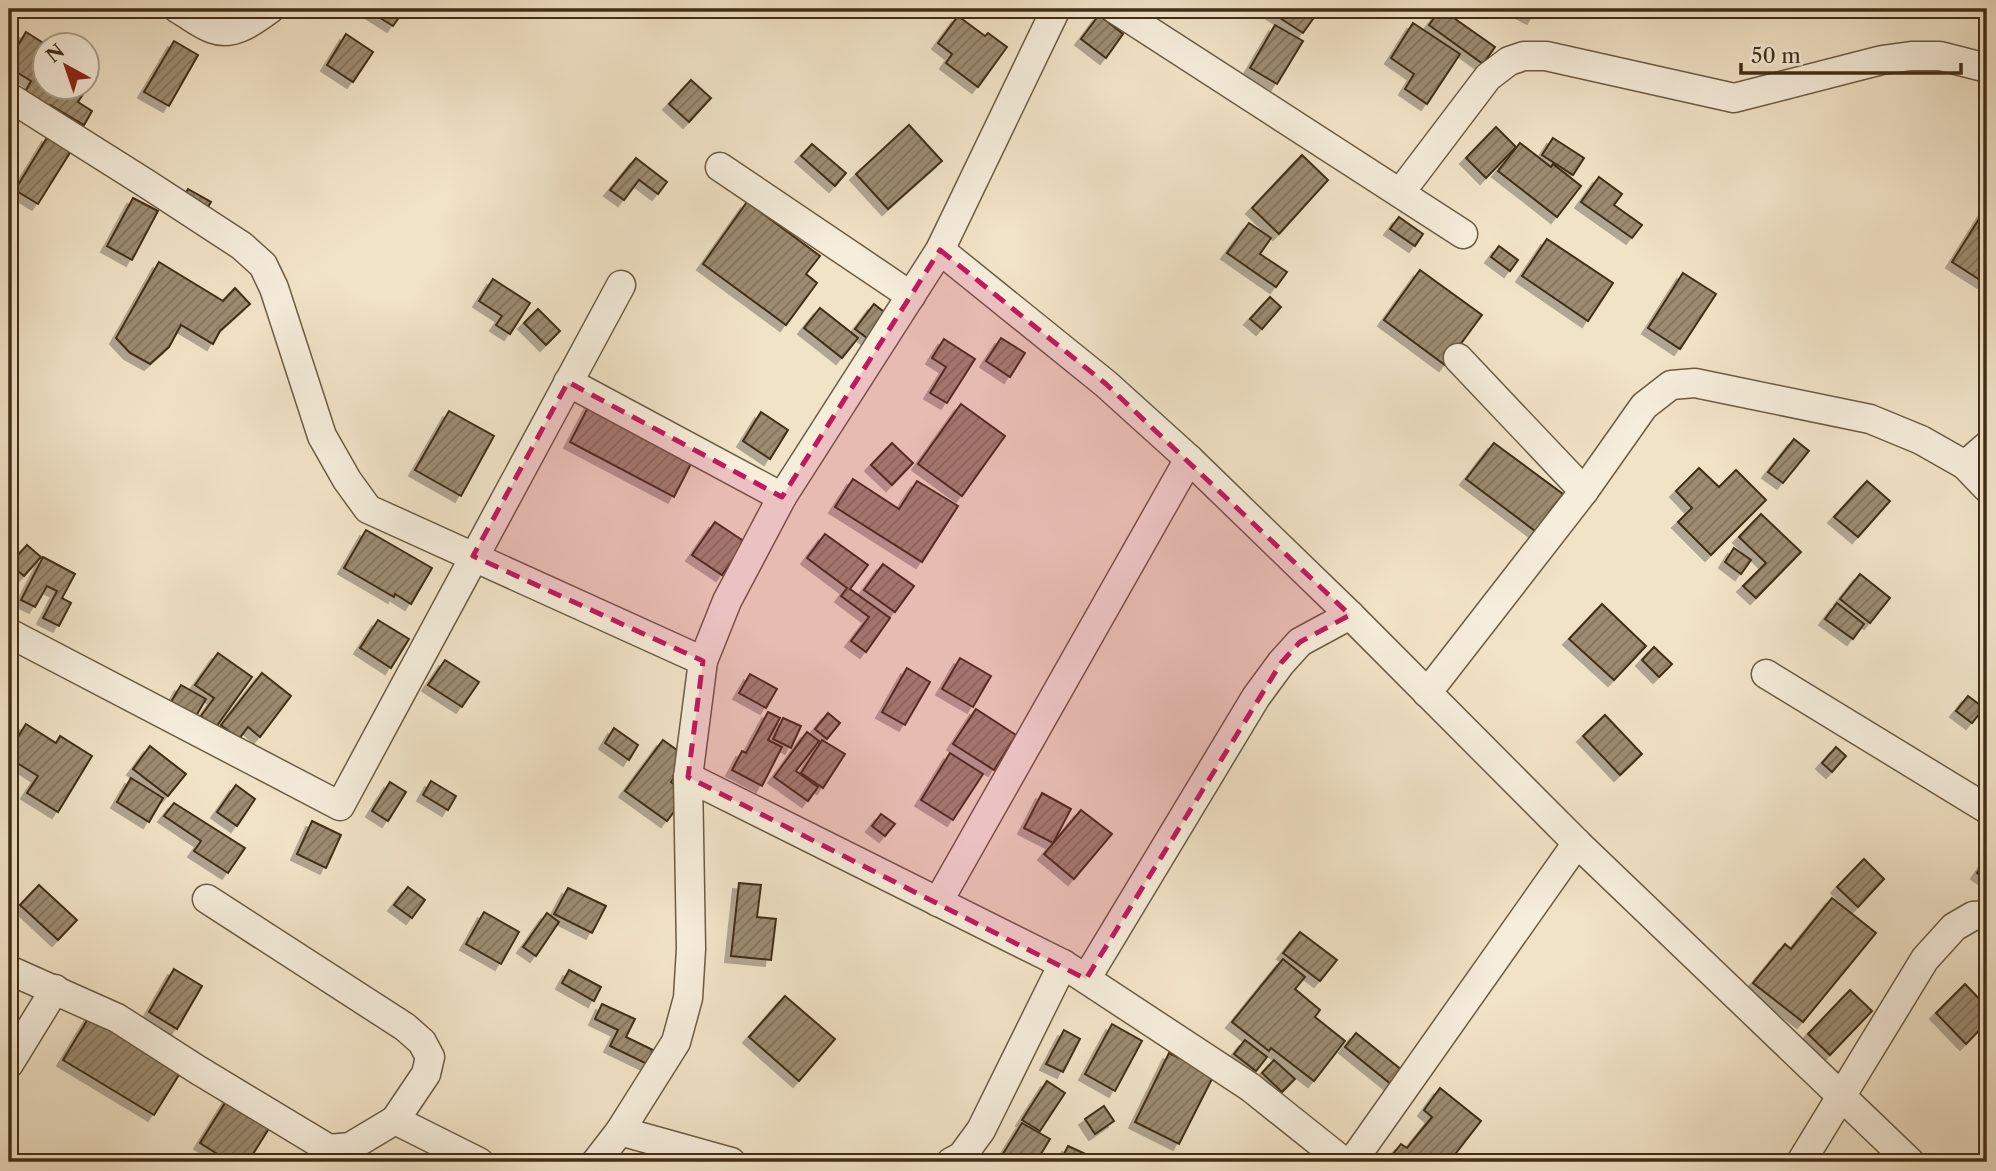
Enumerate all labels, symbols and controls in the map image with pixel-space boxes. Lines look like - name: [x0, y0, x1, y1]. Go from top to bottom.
- north arrow: [32, 32, 102, 102]
- scale bar: [1741, 32, 1961, 76]
- text: N: [42, 39, 69, 67]
- text: 50 m: [1751, 43, 1801, 68]

